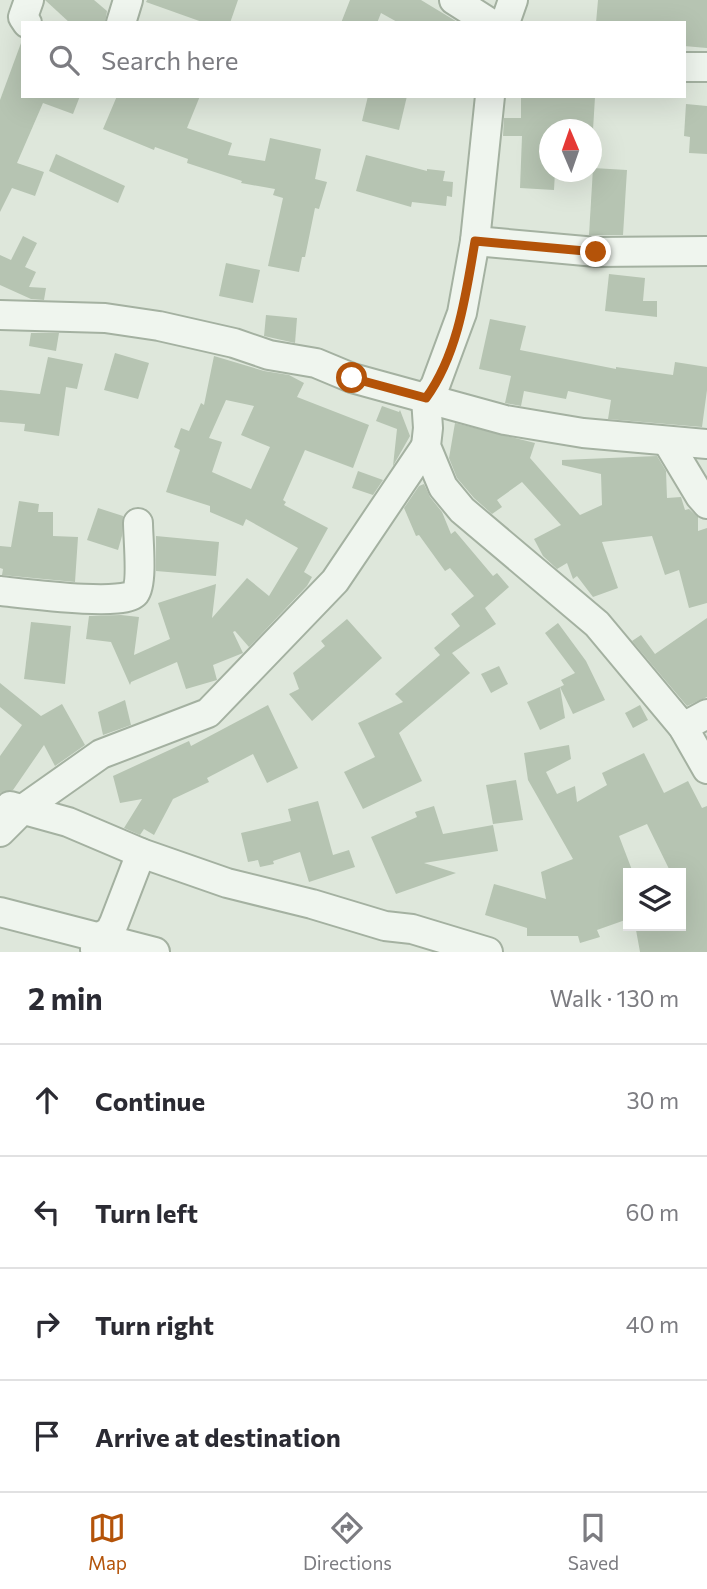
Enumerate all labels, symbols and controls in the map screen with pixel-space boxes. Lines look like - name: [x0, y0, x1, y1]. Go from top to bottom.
- search box: [21, 21, 686, 98]
- icon: search: [45, 41, 83, 79]
- text: Search here: [101, 44, 239, 75]
- north arrow: [539, 119, 602, 182]
- route end: [580, 236, 611, 267]
- route start: [336, 362, 367, 393]
- map controls: [623, 868, 686, 931]
- button: layers: [623, 868, 686, 931]
- text: 2 min: [28, 979, 103, 1016]
- text: Walk · 130 m: [550, 984, 679, 1012]
- icon: ahead: [28, 1081, 66, 1119]
- text: Continue: [95, 1085, 205, 1116]
- text: 30 m: [626, 1086, 679, 1114]
- icon: left: [28, 1193, 66, 1231]
- text: Turn left: [95, 1197, 198, 1228]
- text: 60 m: [626, 1198, 679, 1226]
- icon: right: [28, 1305, 66, 1343]
- text: Turn right: [95, 1309, 214, 1340]
- text: 40 m: [626, 1310, 679, 1338]
- icon: arrive: [28, 1417, 66, 1455]
- text: Arrive at destination: [95, 1421, 341, 1452]
- tab: Map: [88, 1509, 127, 1574]
- tab: Directions: [303, 1509, 392, 1574]
- tab: Saved: [568, 1509, 619, 1574]

